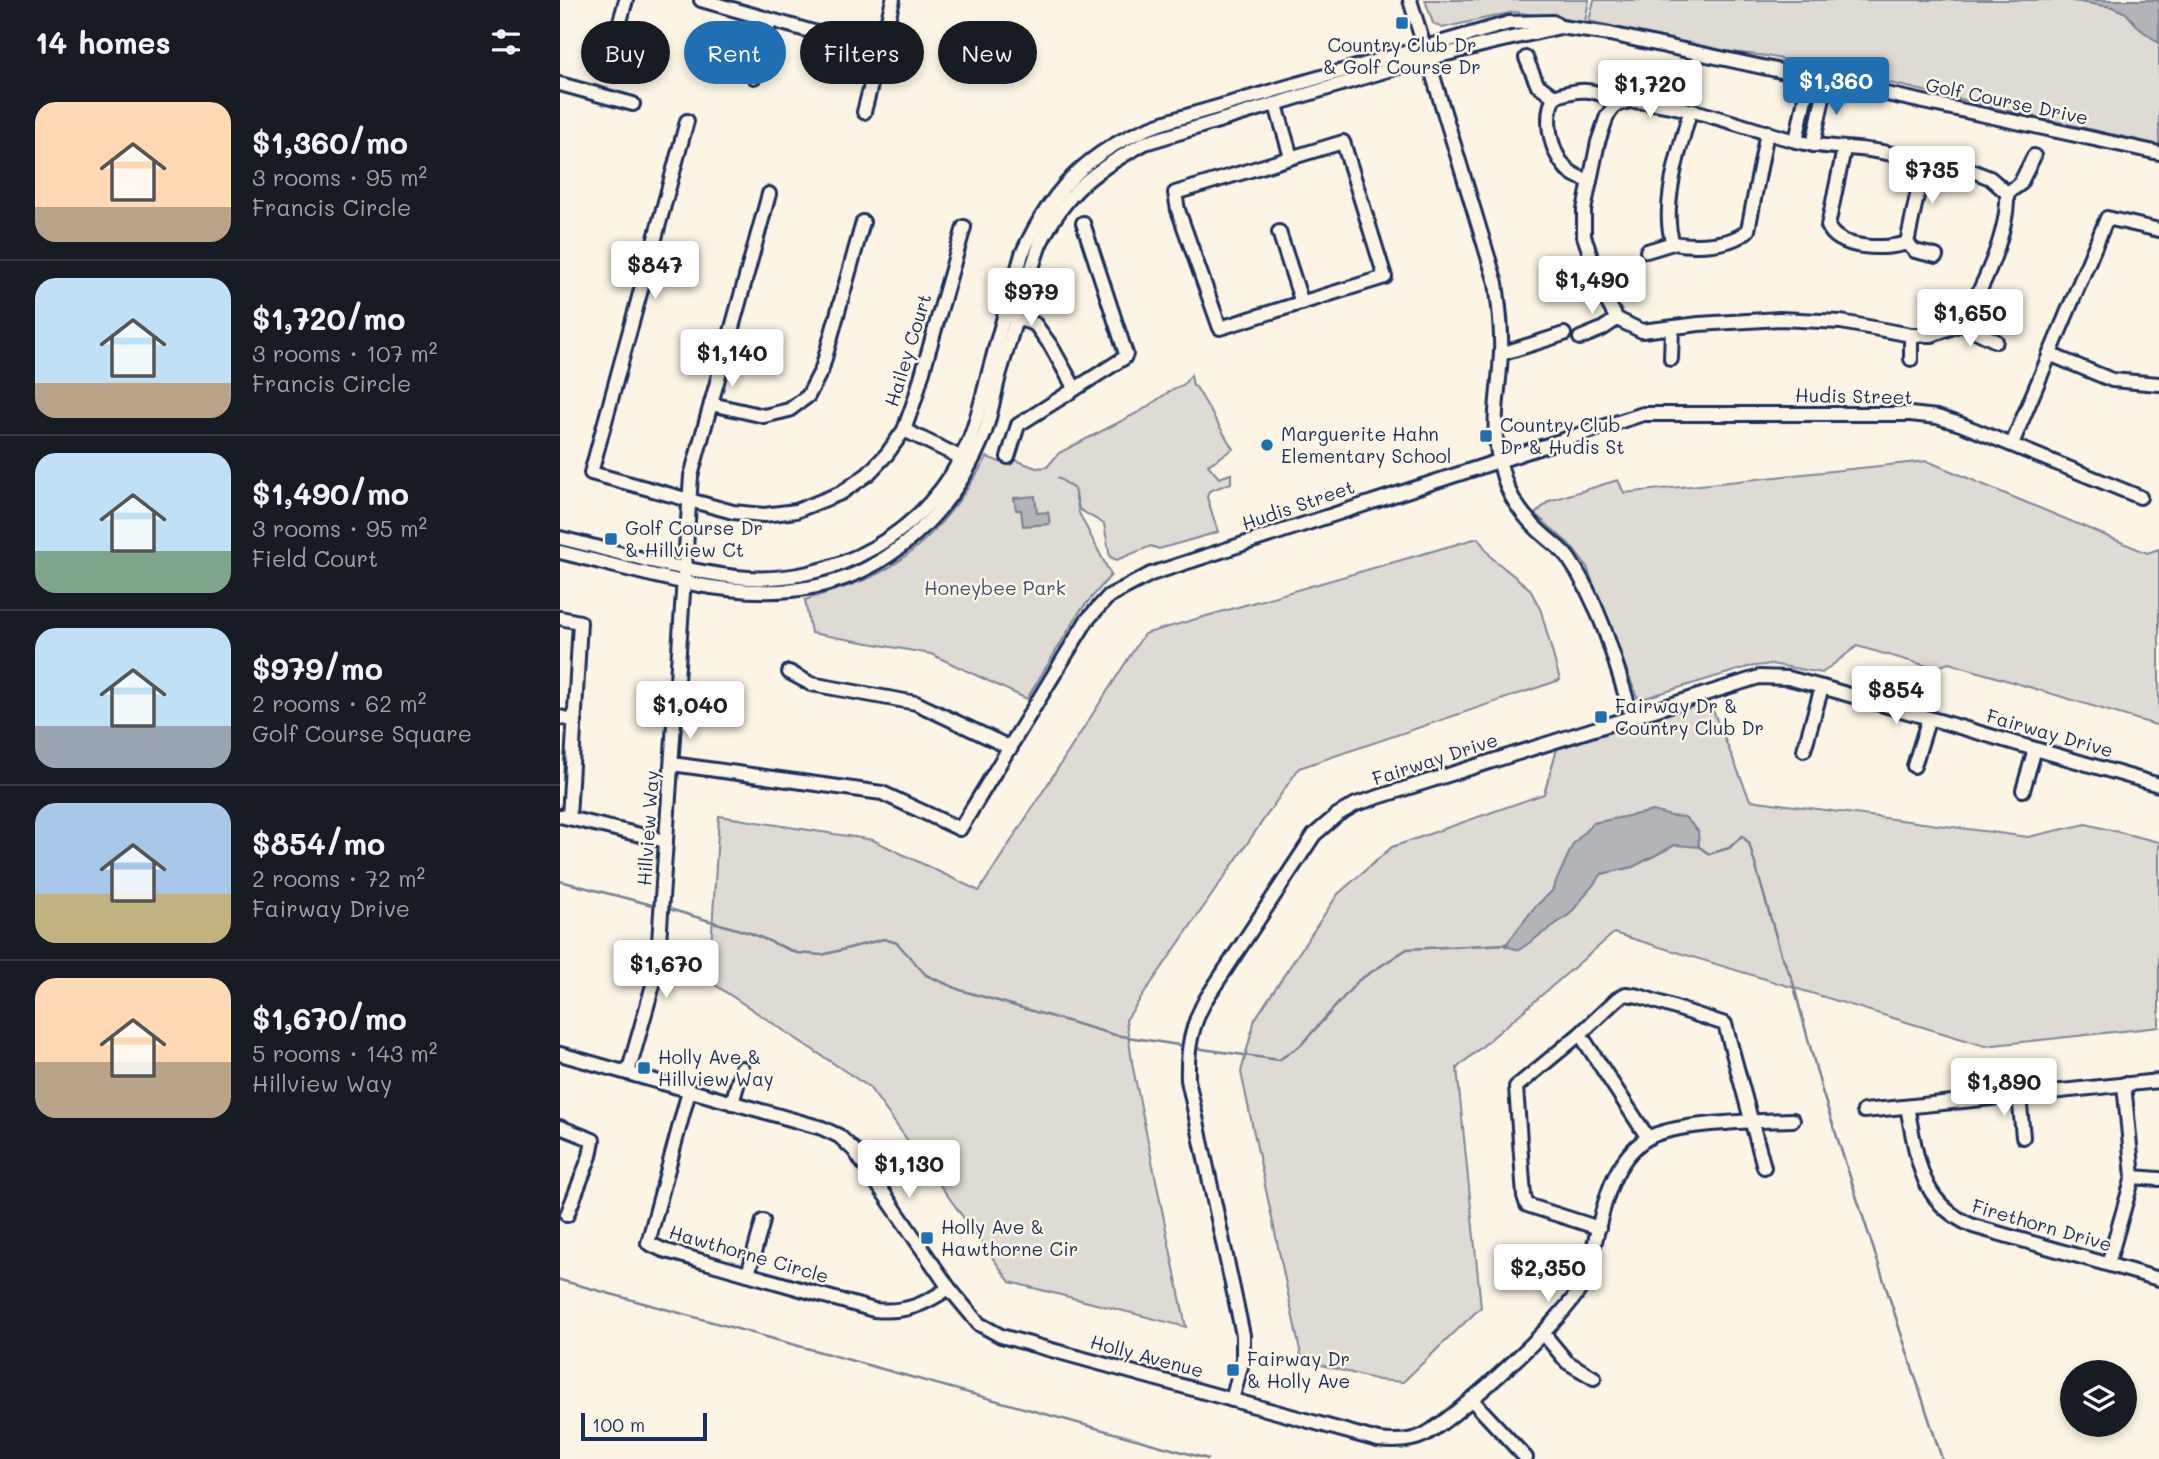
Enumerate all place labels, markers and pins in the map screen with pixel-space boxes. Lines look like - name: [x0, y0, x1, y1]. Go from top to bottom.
- marker: Country Club Dr & Golf Course Dr: [1394, 15, 1410, 31]
- place label: Country Club Dr & Golf Course Dr: [1323, 32, 1481, 79]
- pin: $1,360: [1779, 58, 1893, 117]
- pin: $1,720: [1593, 60, 1707, 120]
- pin: $735: [1891, 146, 1973, 206]
- pin: $847: [614, 242, 696, 301]
- pin: $1,490: [1535, 256, 1649, 316]
- pin: $979: [990, 268, 1072, 328]
- pin: $1,650: [1913, 290, 2027, 349]
- pin: $1,140: [675, 330, 789, 389]
- place label: Country Club Dr & Hudis St: [1500, 412, 1625, 459]
- place label: Marguerite Hahn Elementary School: [1281, 421, 1451, 468]
- marker: Country Club Dr & Hudis St: [1478, 428, 1494, 444]
- marker: Marguerite Hahn Elementary School: [1259, 437, 1275, 453]
- place label: Golf Course Dr & Hillview Ct: [625, 515, 763, 562]
- marker: Golf Course Dr & Hillview Ct: [603, 531, 619, 547]
- pin: $854: [1855, 666, 1937, 726]
- pin: $1,040: [633, 682, 747, 741]
- place label: Fairway Dr & Country Club Dr: [1615, 693, 1764, 740]
- marker: Fairway Dr & Country Club Dr: [1593, 709, 1609, 725]
- pin: $1,670: [609, 940, 723, 1000]
- place label: Holly Ave & Hillview Way: [658, 1044, 774, 1091]
- pin: $1,890: [1947, 1058, 2061, 1118]
- marker: Holly Ave & Hillview Way: [636, 1060, 652, 1076]
- pin: $1,130: [852, 1140, 966, 1200]
- place label: Holly Ave & Hawthorne Cir: [941, 1214, 1078, 1261]
- marker: Holly Ave & Hawthorne Cir: [919, 1230, 935, 1246]
- pin: $2,350: [1491, 1244, 1605, 1304]
- place label: Fairway Dr & Holly Ave: [1247, 1346, 1350, 1393]
- marker: Fairway Dr & Holly Ave: [1225, 1362, 1241, 1378]

